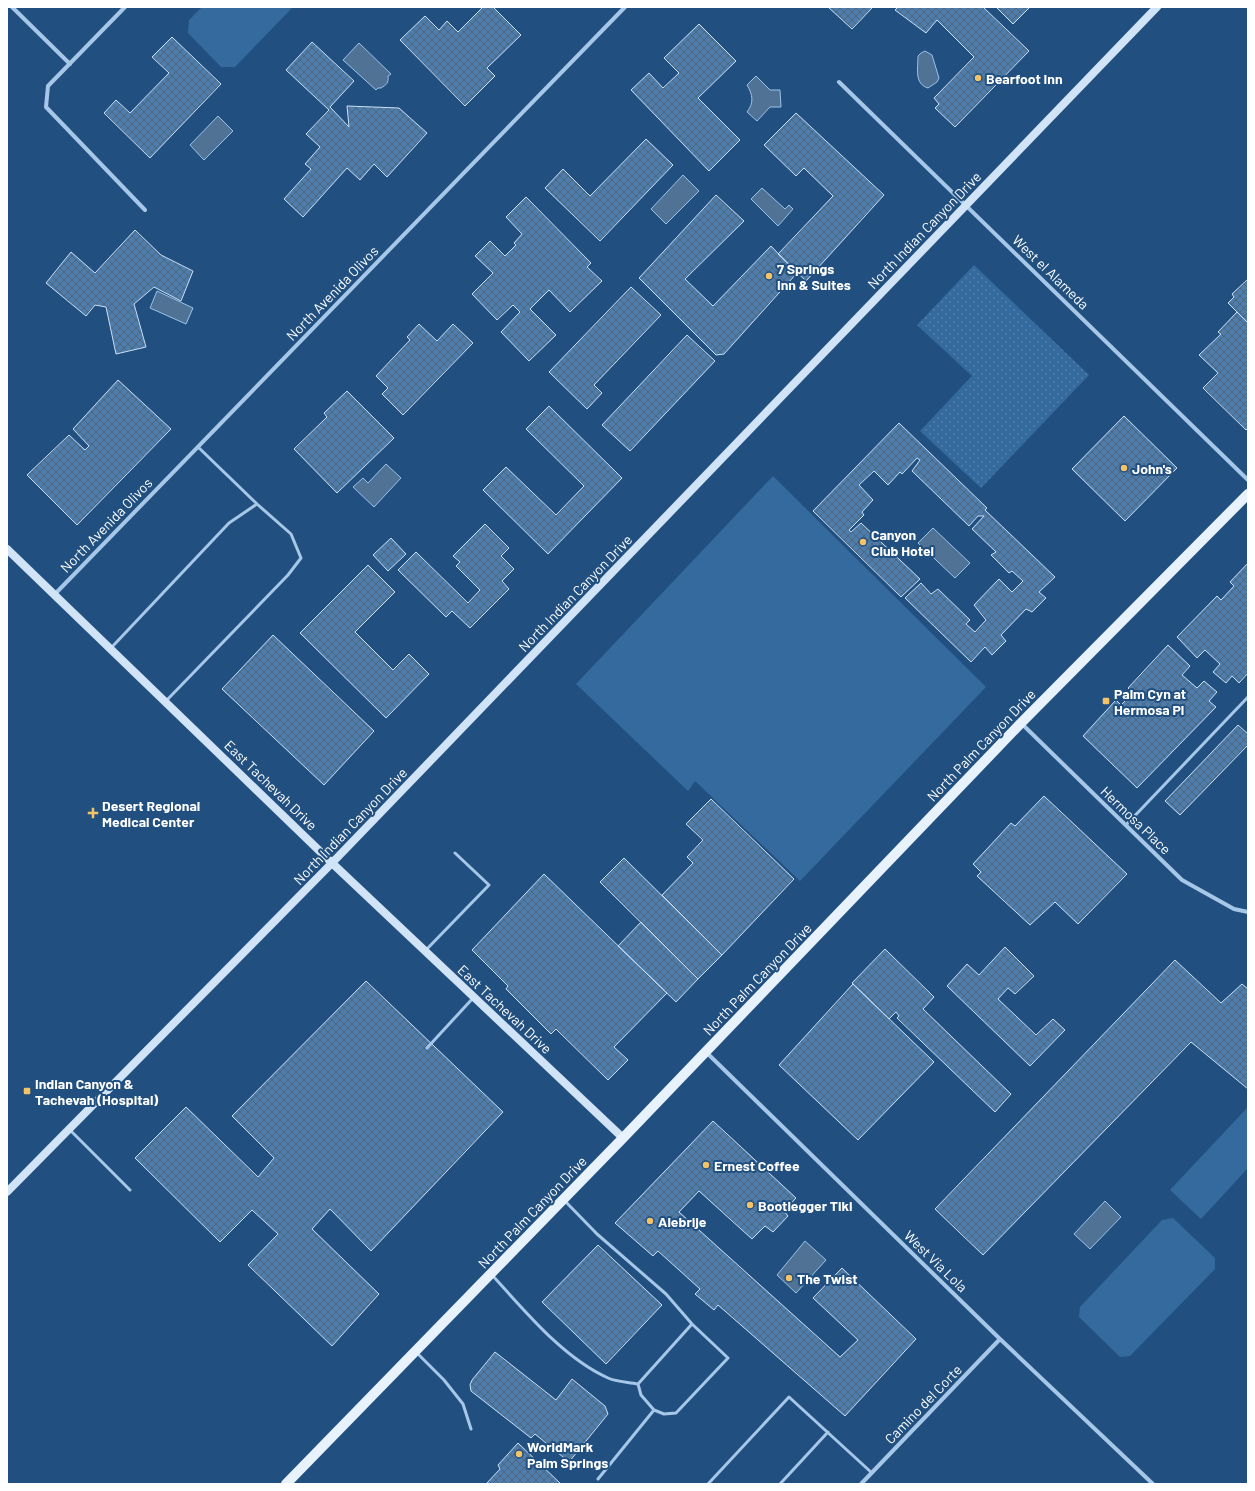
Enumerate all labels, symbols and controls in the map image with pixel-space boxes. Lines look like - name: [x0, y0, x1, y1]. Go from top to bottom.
- place label: Bearfoot Inn: [986, 70, 1063, 87]
- marker: Bearfoot Inn: [973, 73, 983, 83]
- street label: North Indian Canyon Drive: [864, 168, 984, 292]
- street label: West el Alameda: [1009, 231, 1093, 313]
- street label: North Avenida Olivos: [283, 242, 382, 344]
- place label: 7 Springs Inn & Suites: [777, 260, 851, 293]
- marker: 7 Springs Inn & Suites: [764, 271, 774, 281]
- place label: John's: [1132, 460, 1172, 477]
- marker: John's: [1119, 463, 1129, 473]
- street label: North Avenida Olivos: [57, 474, 156, 576]
- place label: Canyon Club Hotel: [871, 526, 934, 559]
- street label: North Indian Canyon Drive: [515, 531, 635, 655]
- marker: Canyon Club Hotel: [858, 537, 868, 547]
- street label: North Palm Canyon Drive: [923, 685, 1039, 805]
- place label: Palm Cyn at Hermosa Pl: [1114, 685, 1186, 718]
- marker: Palm Cyn at Hermosa Pl: [1101, 696, 1111, 706]
- street label: East Tachevah Drive: [221, 736, 321, 834]
- street label: North Indian Canyon Drive: [290, 764, 410, 888]
- street label: Hermosa Place: [1097, 782, 1175, 858]
- place label: Desert Regional Medical Center: [102, 797, 200, 830]
- marker: Desert Regional Medical Center: [87, 807, 99, 819]
- street label: North Palm Canyon Drive: [699, 919, 815, 1039]
- street label: East Tachevah Drive: [454, 961, 556, 1057]
- place label: Indian Canyon & Tachevah (Hospital): [35, 1075, 158, 1108]
- marker: Indian Canyon & Tachevah (Hospital): [22, 1086, 32, 1096]
- street label: North Palm Canyon Drive: [474, 1152, 590, 1272]
- place label: Ernest Coffee: [714, 1157, 800, 1174]
- marker: Ernest Coffee: [701, 1160, 711, 1170]
- place label: Bootlegger Tiki: [758, 1197, 853, 1214]
- marker: Bootlegger Tiki: [745, 1200, 755, 1210]
- place label: Alebrije: [658, 1213, 707, 1230]
- marker: Alebrije: [645, 1216, 655, 1226]
- street label: West Via Lola: [901, 1227, 971, 1295]
- place label: The Twist: [797, 1270, 858, 1287]
- marker: The Twist: [784, 1273, 794, 1283]
- street label: Camino del Corte: [881, 1361, 965, 1447]
- place label: WorldMark Palm Springs: [527, 1438, 608, 1471]
- marker: WorldMark Palm Springs: [514, 1449, 524, 1459]

